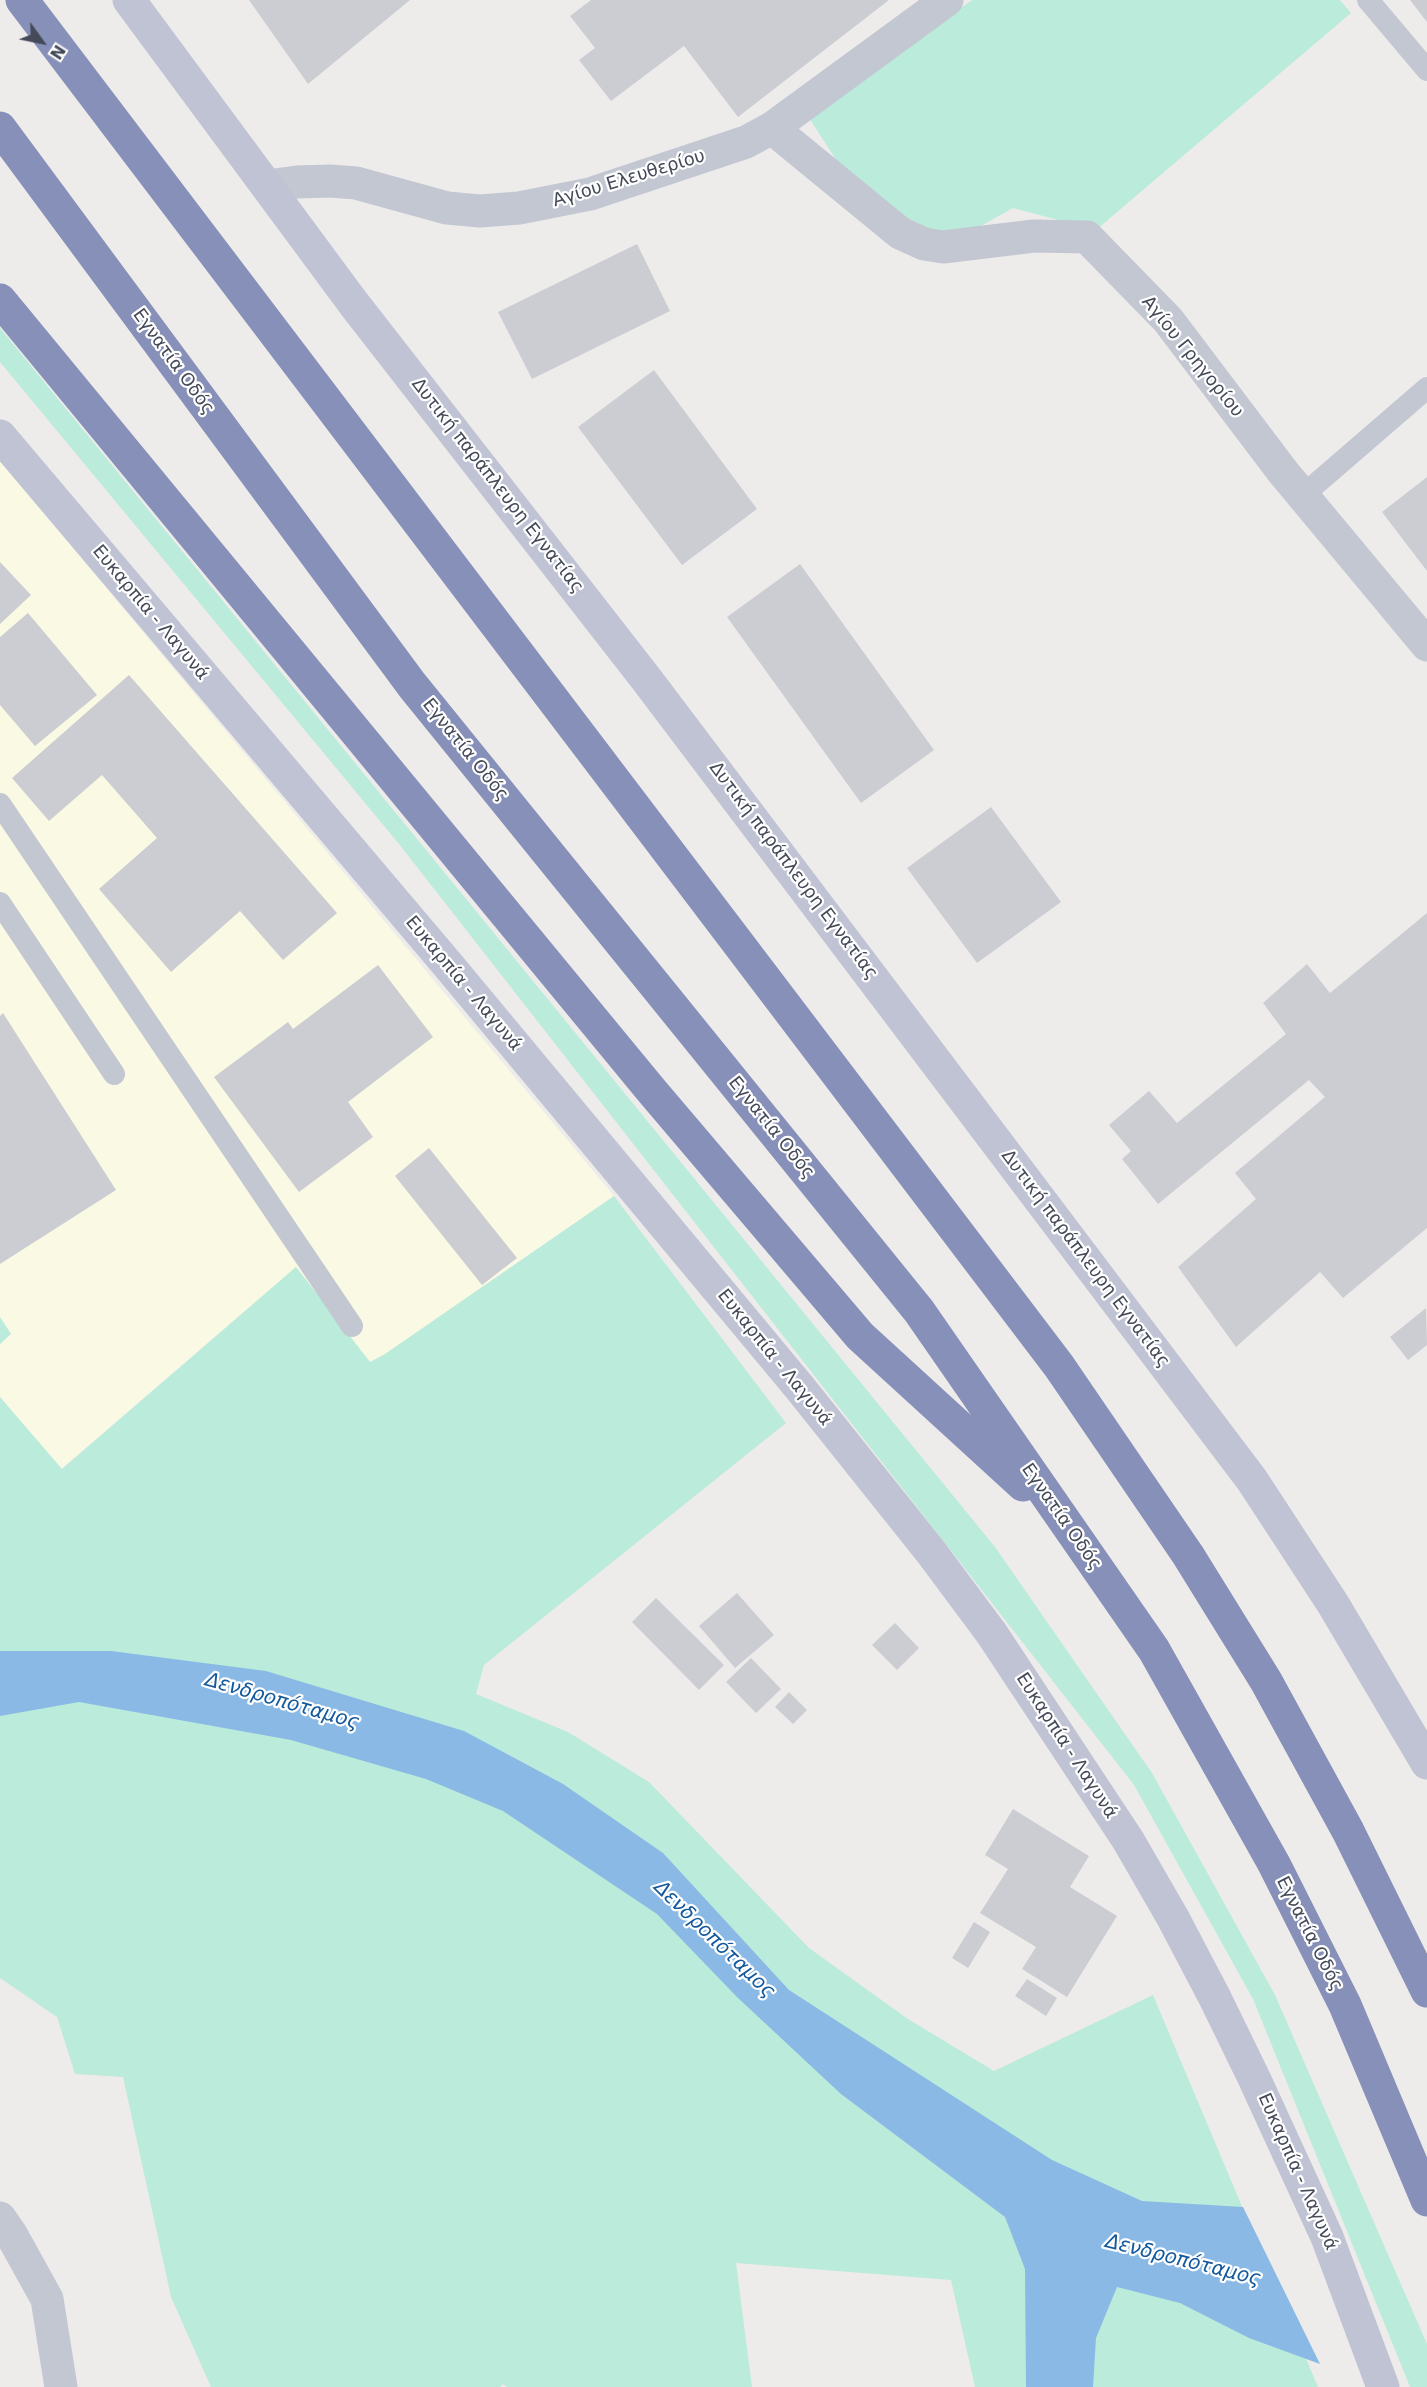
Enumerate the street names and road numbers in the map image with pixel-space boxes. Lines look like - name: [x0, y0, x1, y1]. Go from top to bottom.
- street label: Αγίου Ελευθερίου: [550, 146, 708, 212]
- street label: Αγίου Γρηγορίου: [1137, 292, 1247, 422]
- street label: Εγνατία Οδός: [127, 305, 219, 419]
- street label: Δυτική παράπλευρη Εγνατίας: [406, 374, 588, 598]
- street label: Ευκαρπία - Λαγυνά: [87, 541, 213, 685]
- street label: Εγνατία Οδός: [417, 695, 513, 805]
- street label: Δυτική παράπλευρη Εγνατίας: [704, 758, 882, 984]
- street label: Ευκαρπία - Λαγυνά: [400, 912, 526, 1056]
- street label: Εγνατία Οδός: [723, 1073, 819, 1183]
- street label: Δυτική παράπλευρη Εγνατίας: [996, 1146, 1174, 1372]
- street label: Ευκαρπία - Λαγυνά: [712, 1285, 836, 1431]
- street label: Εγνατία Οδός: [1016, 1460, 1106, 1574]
- street label: Ευκαρπία - Λαγυνά: [1011, 1669, 1121, 1823]
- street label: Εγνατία Οδός: [1271, 1873, 1347, 1995]
- street label: Ευκαρπία - Λαγυνά: [1253, 2090, 1341, 2254]

